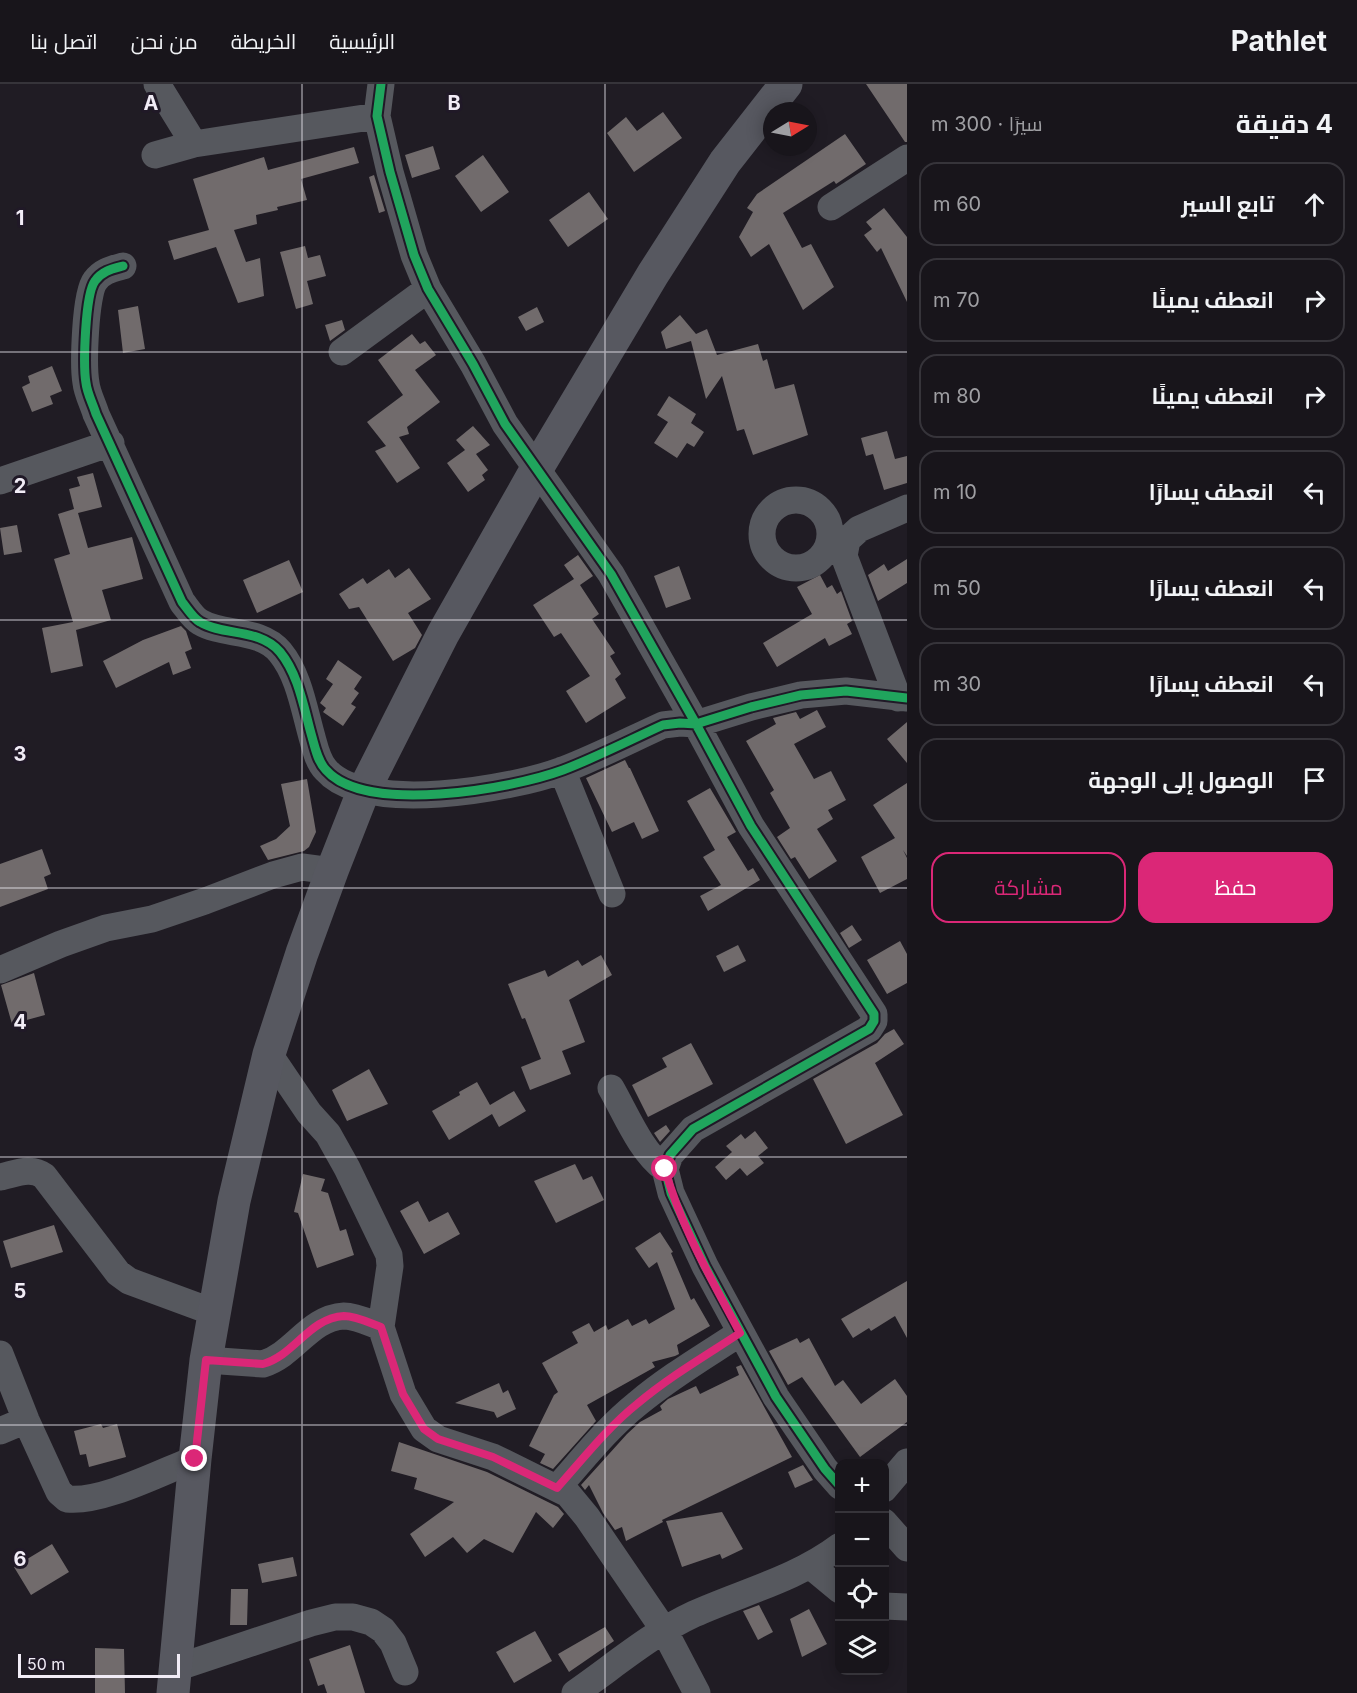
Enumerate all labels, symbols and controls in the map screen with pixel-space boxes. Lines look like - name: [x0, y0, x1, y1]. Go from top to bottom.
- text: Pathlet: [1231, 24, 1327, 58]
- text: اتصل بنا: [30, 29, 98, 54]
- text: من نحن: [131, 29, 198, 54]
- text: الخريطة: [231, 29, 296, 54]
- text: الرئيسية: [329, 29, 395, 54]
- text: A: [144, 91, 159, 115]
- text: B: [447, 91, 461, 115]
- north arrow: [763, 102, 817, 156]
- text: 4 دقيقة: [1236, 108, 1333, 139]
- text: سيرًا · 300 m: [931, 112, 1043, 136]
- icon: ahead: [1298, 188, 1331, 221]
- text: تابع السير: [1181, 191, 1274, 217]
- text: 60 m: [933, 192, 981, 216]
- text: 1: [16, 206, 24, 230]
- icon: right: [1298, 284, 1331, 317]
- text: انعطف يمينًا: [1152, 287, 1274, 313]
- text: 70 m: [933, 288, 980, 312]
- icon: right: [1298, 380, 1331, 413]
- text: انعطف يمينًا: [1152, 383, 1274, 409]
- text: 80 m: [933, 384, 981, 408]
- text: 2: [14, 474, 26, 498]
- icon: left: [1298, 476, 1331, 509]
- text: انعطف يسارًا: [1149, 479, 1274, 505]
- text: 10 m: [933, 480, 977, 504]
- icon: left: [1298, 572, 1331, 605]
- text: انعطف يسارًا: [1149, 575, 1274, 601]
- text: 50 m: [933, 576, 981, 600]
- icon: left: [1298, 668, 1331, 701]
- text: انعطف يسارًا: [1149, 671, 1274, 697]
- text: 30 m: [933, 672, 981, 696]
- text: 3: [14, 742, 26, 766]
- icon: arrive: [1298, 764, 1331, 797]
- text: الوصول إلى الوجهة: [1088, 767, 1274, 793]
- button: مشاركة: [931, 852, 1126, 923]
- button: حفظ: [1138, 852, 1333, 923]
- text: 4: [13, 1010, 27, 1034]
- route start: [651, 1155, 677, 1181]
- text: 5: [14, 1279, 26, 1303]
- route end: [181, 1445, 207, 1471]
- map controls: [835, 1459, 889, 1675]
- button: +: [835, 1459, 889, 1513]
- button: −: [835, 1513, 889, 1567]
- text: 6: [14, 1547, 27, 1571]
- button: locate: [835, 1567, 889, 1621]
- button: layers: [835, 1621, 889, 1675]
- scale bar: [18, 1651, 180, 1678]
- text: 50 m: [27, 1654, 65, 1674]

